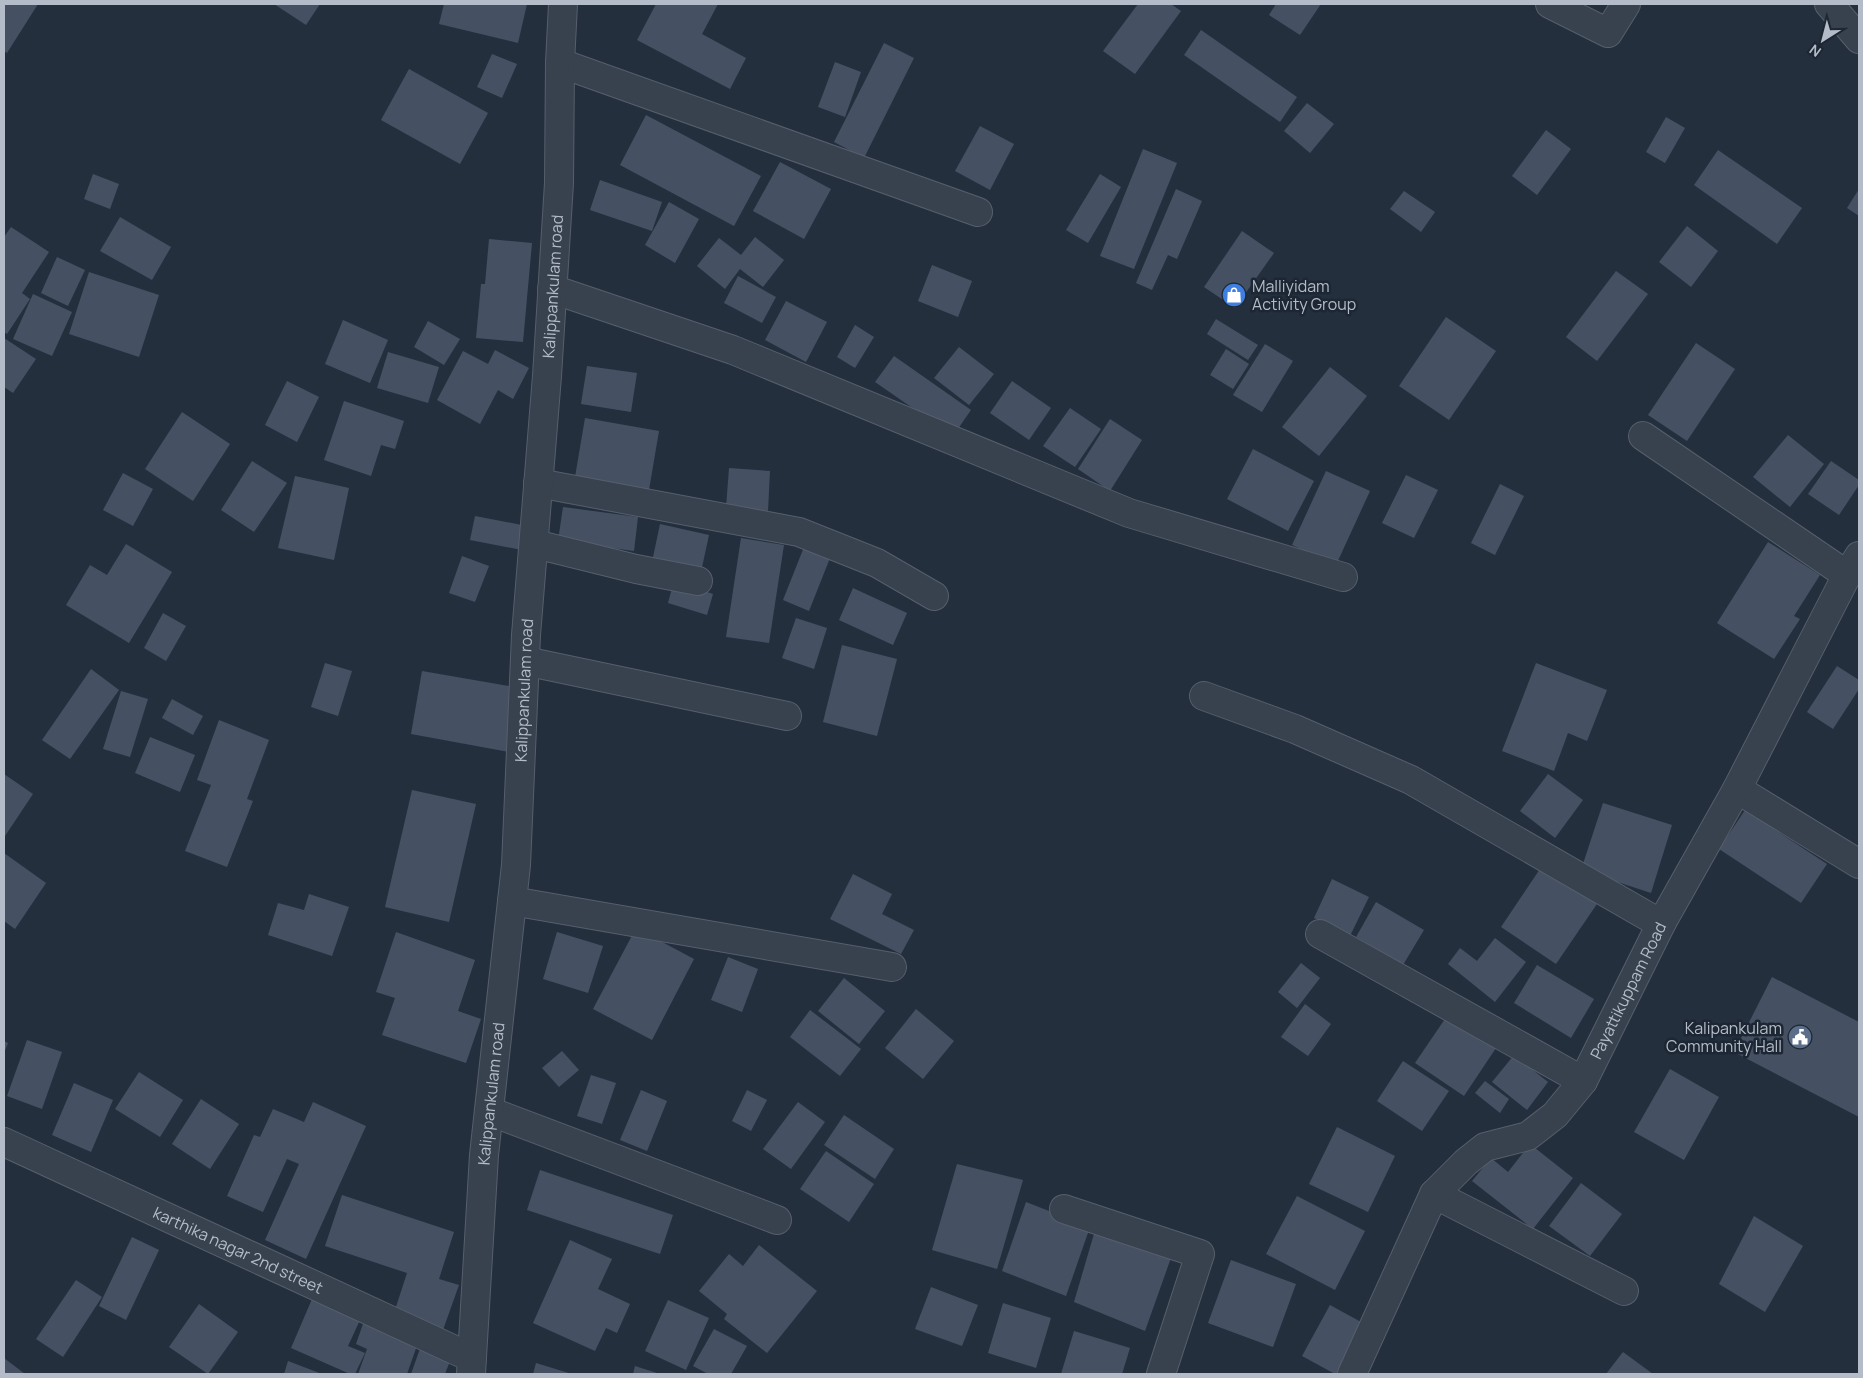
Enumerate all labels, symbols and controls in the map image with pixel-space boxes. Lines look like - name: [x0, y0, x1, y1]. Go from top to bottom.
- north arrow: [1798, 15, 1848, 65]
- text: N: [1805, 40, 1825, 62]
- street label: Kalippankulam road: [537, 214, 568, 359]
- place label: Malliyidam Activity Group: [1252, 275, 1356, 315]
- shop icon: Malliyidam Activity Group: [1221, 282, 1247, 308]
- street label: Kalippankulam road: [509, 618, 538, 763]
- street label: Payattikuppam Road: [1585, 918, 1671, 1063]
- place label: Kalipankulam Community Hall: [1666, 1017, 1782, 1057]
- street label: Kalippankulam road: [472, 1021, 510, 1166]
- public building icon: Kalipankulam Community Hall: [1787, 1024, 1813, 1050]
- street label: karthika nagar 2nd street: [150, 1201, 327, 1299]

